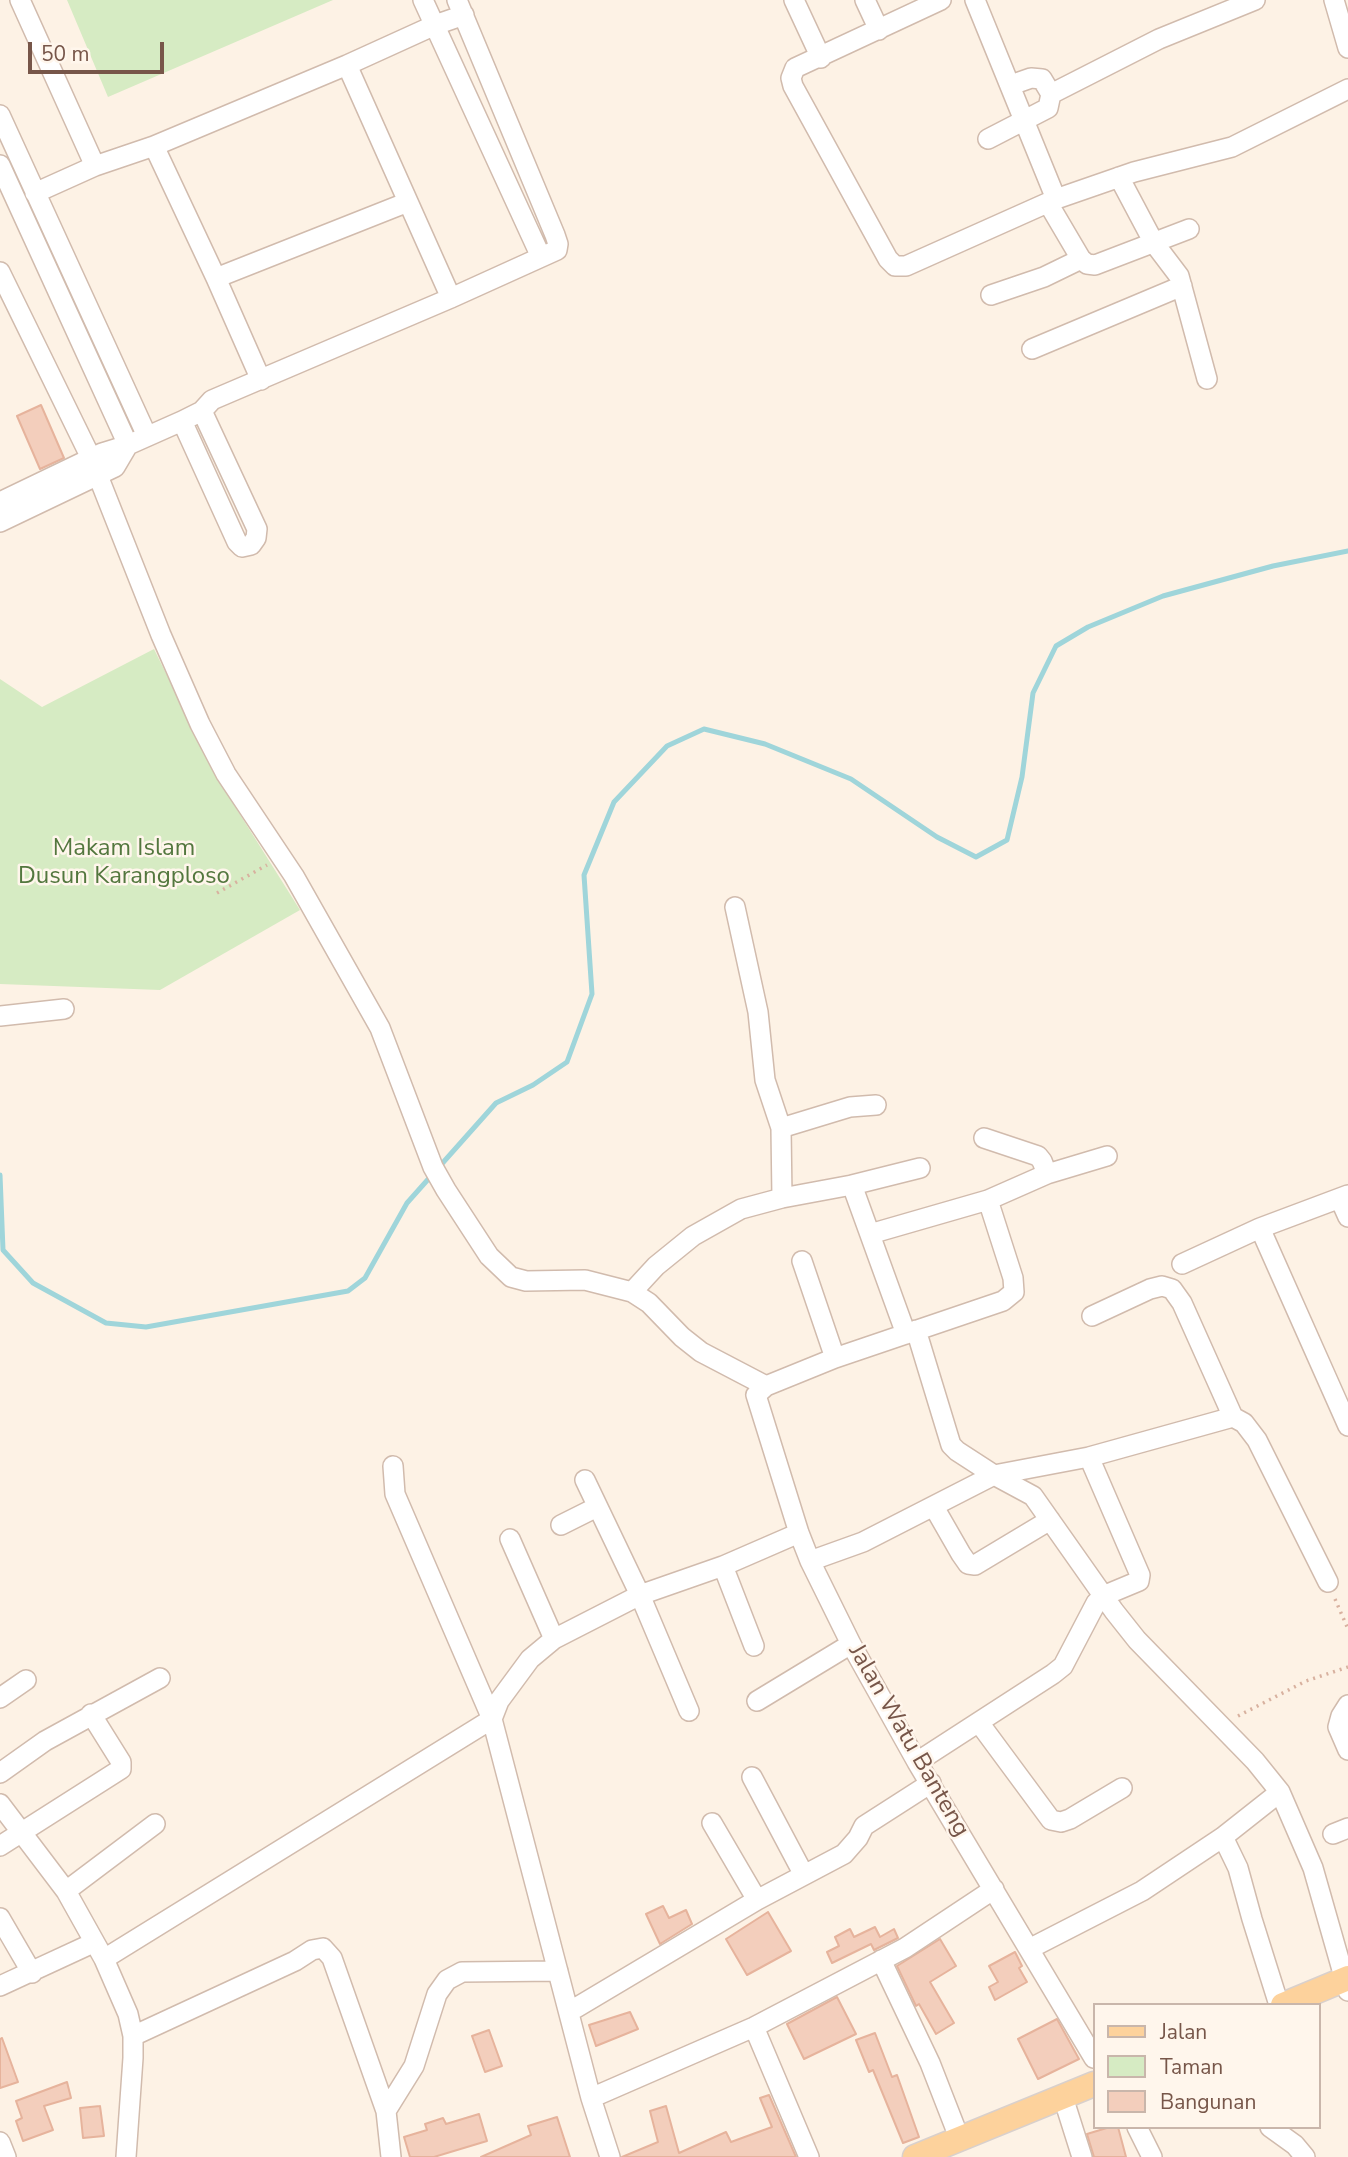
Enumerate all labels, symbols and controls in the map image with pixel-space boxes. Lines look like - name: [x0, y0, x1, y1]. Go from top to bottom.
- scale bar: [32, 28, 168, 72]
- text: 50 m: [41, 40, 90, 68]
- park label: Makam Islam Dusun Karangploso: [18, 835, 230, 891]
- street label: Jalan Watu Banteng: [841, 1640, 975, 1842]
- legend: [1092, 2003, 1320, 2129]
- text: Jalan: [1160, 2018, 1207, 2046]
- text: Taman: [1160, 2053, 1223, 2081]
- text: Bangunan: [1160, 2088, 1256, 2116]

